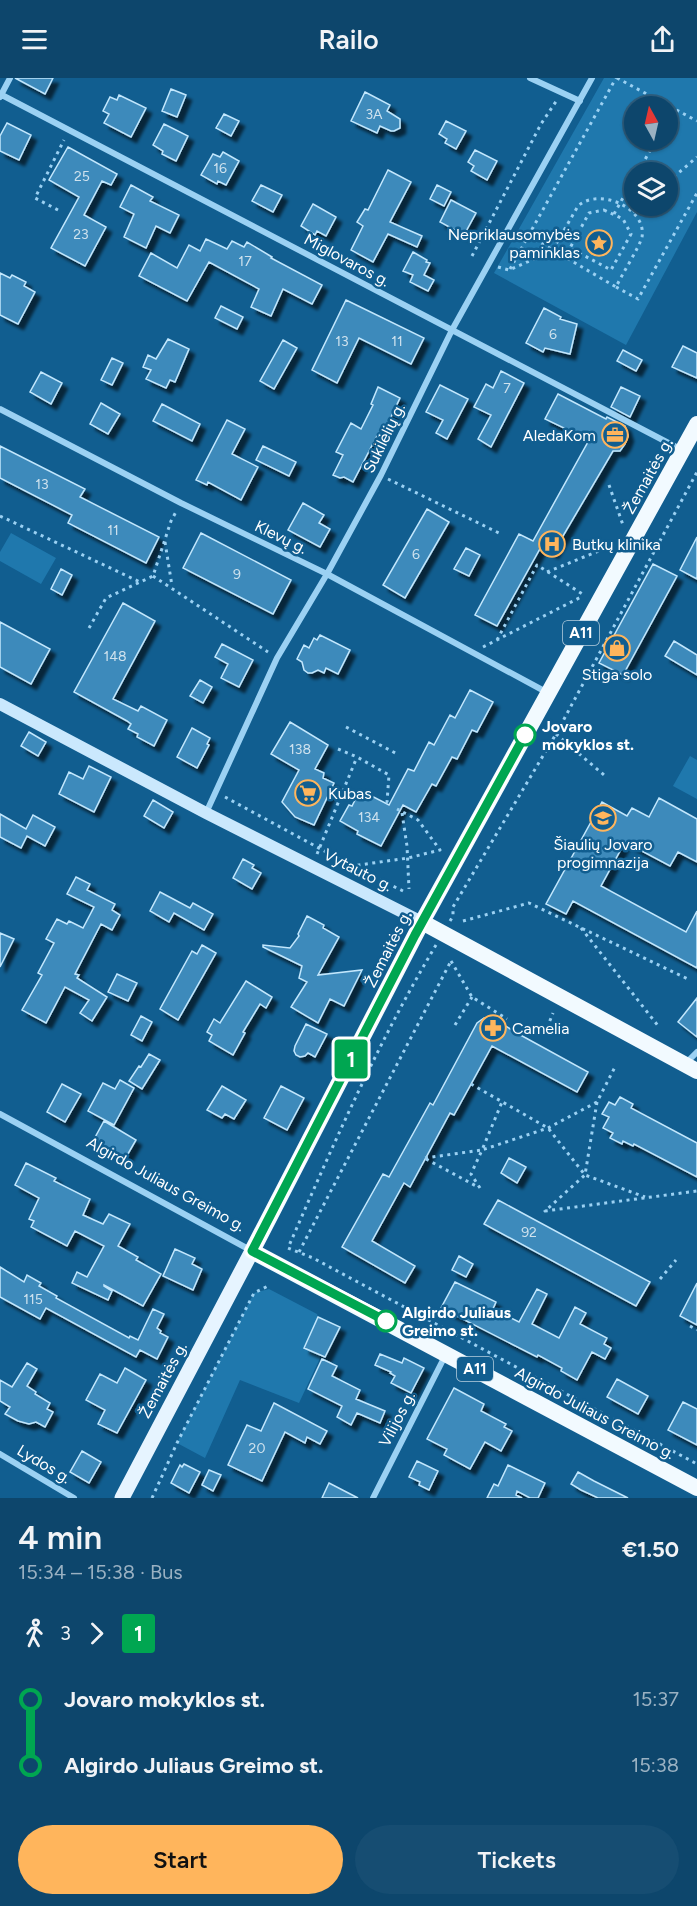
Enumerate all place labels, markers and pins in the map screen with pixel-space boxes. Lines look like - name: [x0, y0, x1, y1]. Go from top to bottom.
- place label: Nepriklausomybės paminklas: [448, 225, 580, 262]
- place icon: Nepriklausomybės paminklas: [584, 228, 614, 258]
- office icon: AledaKom: [600, 420, 630, 450]
- place label: AledaKom: [523, 426, 596, 445]
- hospital icon: Butkų klinika: [537, 529, 567, 559]
- place label: Butkų klinika: [572, 535, 661, 554]
- shop icon: Stiga solo: [602, 633, 632, 663]
- place label: Stiga solo: [582, 665, 652, 684]
- place label: Jovaro mokyklos st.: [542, 717, 634, 754]
- marker: Jovaro mokyklos st.: [514, 724, 536, 746]
- supermarket icon: Kubas: [293, 778, 323, 808]
- place label: Kubas: [328, 784, 372, 803]
- school or university icon: Šiaulių Jovaro progimnazija: [588, 803, 618, 833]
- place label: Šiaulių Jovaro progimnazija: [553, 835, 653, 872]
- pharmacy icon: Camelia: [478, 1013, 508, 1043]
- place label: Camelia: [512, 1019, 569, 1038]
- place label: Algirdo Juliaus Greimo st.: [402, 1303, 512, 1340]
- marker: Algirdo Juliaus Greimo st.: [375, 1310, 397, 1332]

